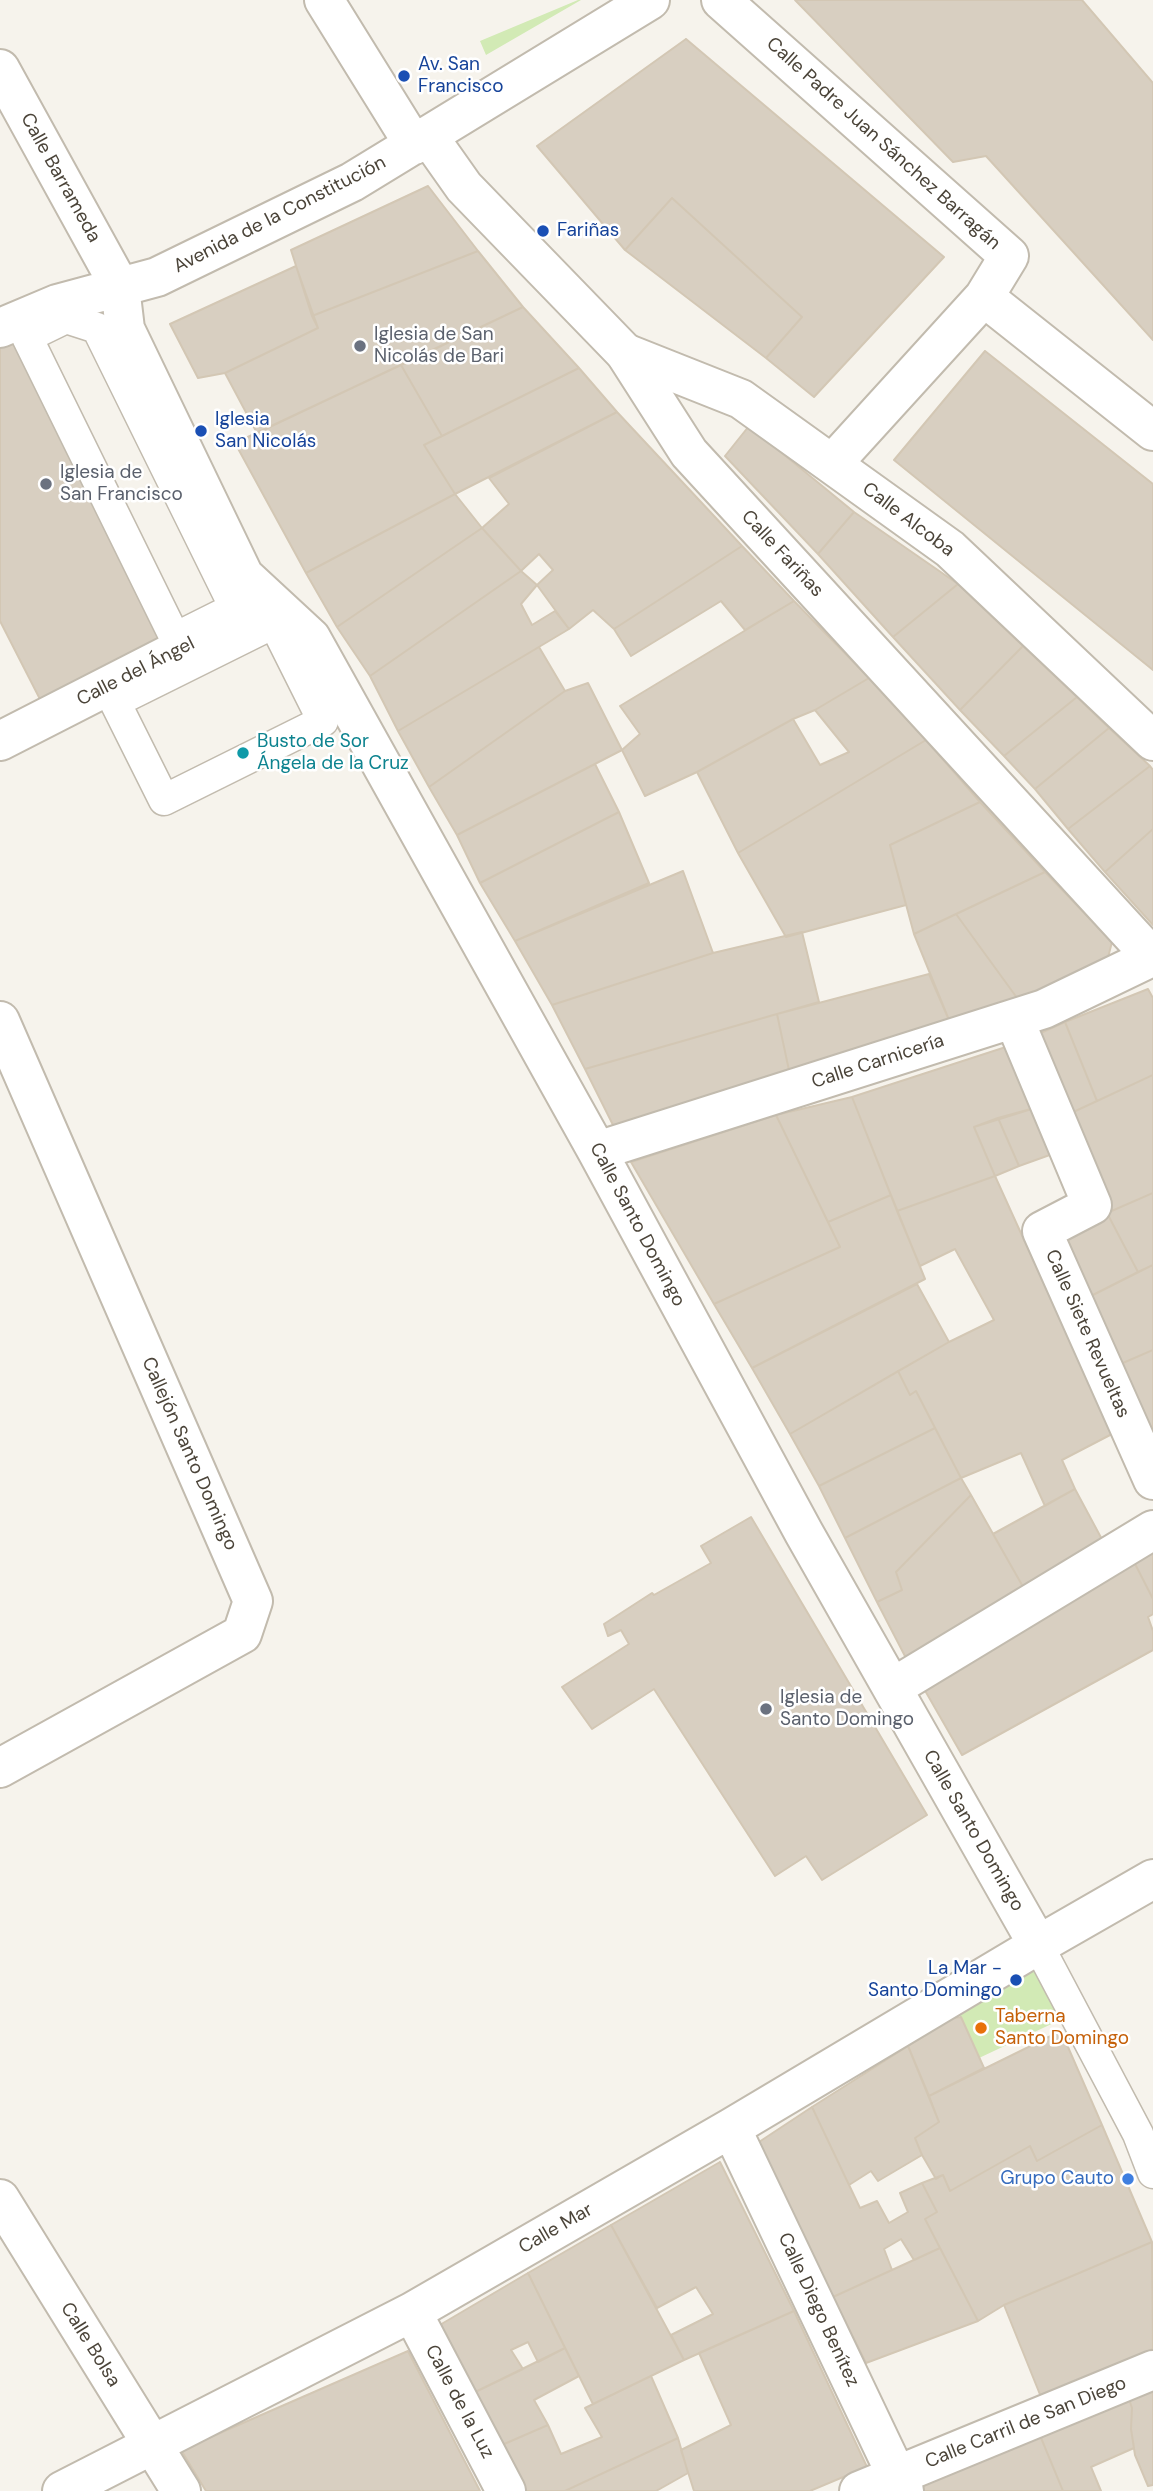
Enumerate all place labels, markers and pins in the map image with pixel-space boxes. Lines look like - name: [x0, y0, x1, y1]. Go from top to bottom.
- place label: Av. San Francisco: [418, 54, 504, 98]
- marker: Av. San Francisco: [396, 68, 412, 84]
- place label: Fariñas: [557, 220, 619, 242]
- marker: Fariñas: [535, 223, 551, 239]
- place label: Iglesia de San Nicolás de Bari: [374, 324, 504, 368]
- marker: Iglesia de San Nicolás de Bari: [352, 338, 368, 354]
- place label: Iglesia San Nicolás: [215, 409, 316, 453]
- marker: Iglesia San Nicolás: [193, 423, 209, 439]
- place label: Iglesia de San Francisco: [60, 462, 183, 506]
- marker: Iglesia de San Francisco: [38, 476, 54, 492]
- place label: Busto de Sor Ángela de la Cruz: [257, 731, 409, 775]
- marker: Busto de Sor Ángela de la Cruz: [235, 745, 251, 761]
- place label: Iglesia de Santo Domingo: [780, 1687, 914, 1731]
- marker: Iglesia de Santo Domingo: [758, 1701, 774, 1717]
- place label: La Mar - Santo Domingo: [868, 1958, 1002, 2002]
- marker: La Mar - Santo Domingo: [1008, 1972, 1024, 1988]
- place label: Taberna Santo Domingo: [995, 2006, 1129, 2050]
- marker: Taberna Santo Domingo: [973, 2020, 989, 2036]
- place label: Grupo Cauto: [1000, 2168, 1114, 2190]
- marker: Grupo Cauto: [1120, 2171, 1136, 2187]

